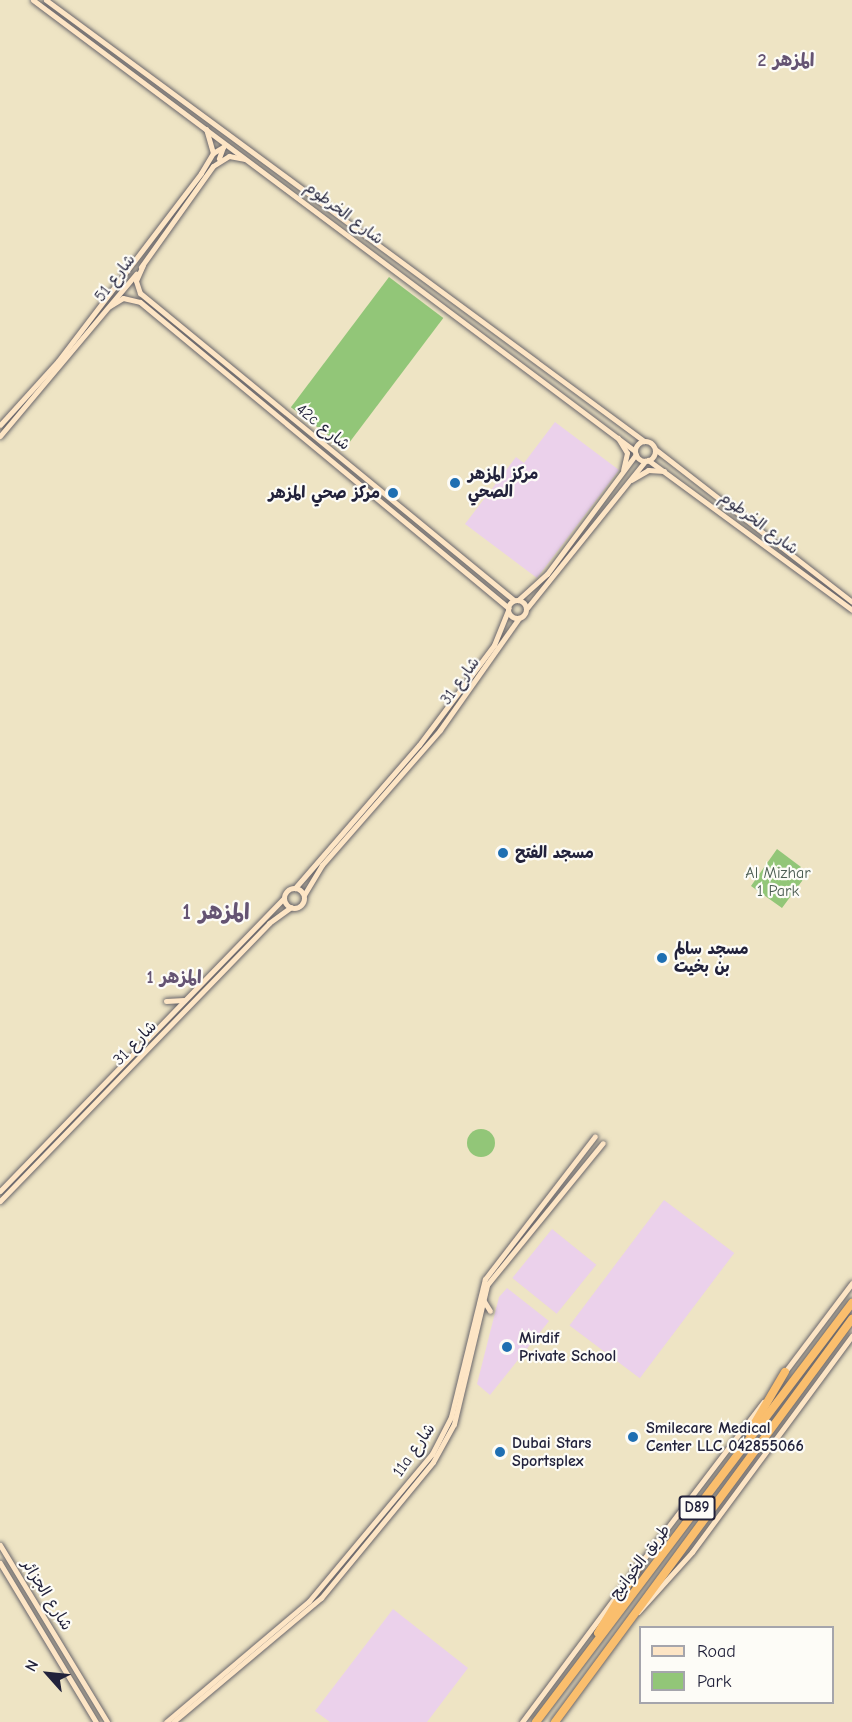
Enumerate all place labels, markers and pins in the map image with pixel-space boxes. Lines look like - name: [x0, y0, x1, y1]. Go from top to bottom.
- place label: مركز المزهر الصحي: [468, 464, 538, 502]
- marker: مركز المزهر الصحي: [446, 474, 464, 492]
- place label: مركز صحي المزهر: [269, 483, 380, 503]
- marker: مركز صحي المزهر: [384, 484, 402, 502]
- place label: مسجد الفتح: [515, 843, 594, 863]
- marker: مسجد الفتح: [496, 846, 510, 860]
- place label: مسجد سالم بن بخيت: [674, 939, 749, 977]
- marker: مسجد سالم بن بخيت: [655, 951, 669, 965]
- place label: Mirdif Private School: [519, 1328, 616, 1366]
- marker: Mirdif Private School: [500, 1340, 514, 1354]
- place label: Smilecare Medical Center LLC 042855066: [646, 1418, 804, 1456]
- marker: Smilecare Medical Center LLC 042855066: [624, 1428, 642, 1446]
- place label: Dubai Stars Sportsplex: [512, 1433, 591, 1471]
- marker: Dubai Stars Sportsplex: [493, 1445, 507, 1459]

